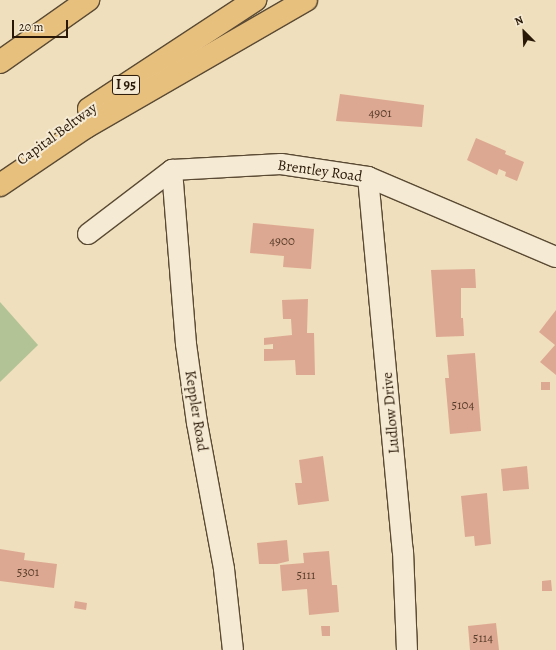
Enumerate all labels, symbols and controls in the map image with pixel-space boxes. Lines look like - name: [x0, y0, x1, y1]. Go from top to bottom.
- scale bar: [14, 12, 70, 38]
- north arrow: [504, 12, 544, 52]
- text: N: [512, 12, 526, 29]
- text: 20 m: [19, 19, 43, 35]
- road number: I 95: [111, 73, 141, 97]
- street label: Capital Beltway: [13, 99, 101, 169]
- house number: 4901: [368, 105, 392, 121]
- street label: Brentley Road: [276, 156, 364, 186]
- house number: 4900: [269, 233, 295, 249]
- street label: Keppler Road: [181, 369, 211, 453]
- street label: Ludlow Drive: [378, 371, 404, 455]
- house number: 5104: [452, 397, 474, 413]
- house number: 5301: [17, 564, 39, 580]
- house number: 5111: [297, 567, 315, 583]
- house number: 5114: [473, 630, 493, 646]

